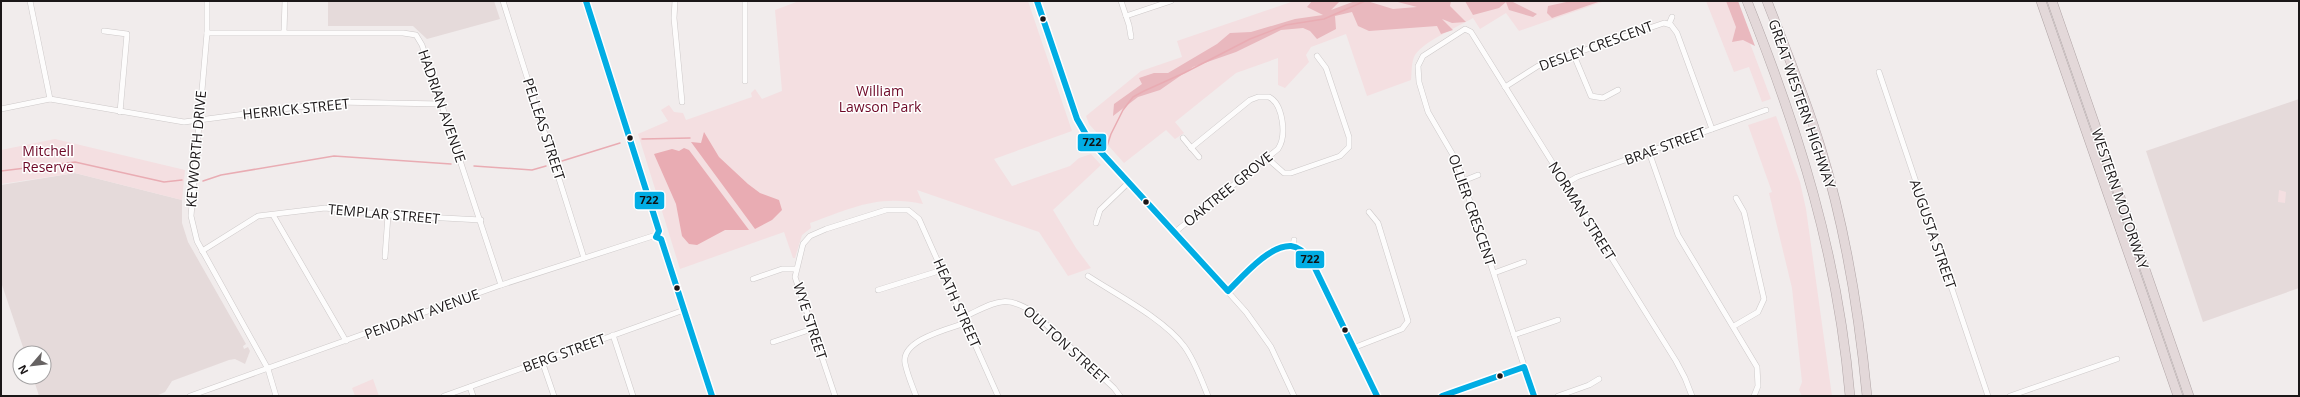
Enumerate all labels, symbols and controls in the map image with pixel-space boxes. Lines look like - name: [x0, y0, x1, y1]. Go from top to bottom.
- unlabelled marker: [1038, 14, 1048, 24]
- street label: DESLEY CRESCENT: [1536, 16, 1656, 75]
- street label: GREAT WESTERN HIGHWAY: [1765, 17, 1840, 191]
- street label: HADRIAN AVENUE: [414, 47, 471, 165]
- street label: PELLEAS STREET: [519, 75, 570, 182]
- park label: William Lawson Park: [839, 81, 922, 116]
- street label: KEYWORTH DRIVE: [181, 90, 210, 208]
- street label: HERRICK STREET: [241, 93, 351, 124]
- street label: BRAE STREET: [1622, 122, 1708, 169]
- street label: WESTERN MOTORWAY: [2088, 126, 2153, 272]
- unlabelled marker: [625, 133, 635, 143]
- line badge: 722: [1077, 133, 1107, 152]
- text: 722: [1083, 134, 1101, 149]
- park label: Mitchell Reserve: [22, 141, 74, 176]
- street label: OAKTREE GROVE: [1179, 147, 1276, 231]
- street label: OLLIER CRESCENT: [1444, 151, 1501, 269]
- street label: NORMAN STREET: [1544, 158, 1621, 264]
- street label: AUGUSTA STREET: [1906, 177, 1961, 291]
- line badge: 722: [634, 191, 665, 210]
- text: 722: [640, 192, 658, 207]
- unlabelled marker: [1141, 197, 1151, 207]
- street label: TEMPLAR STREET: [327, 199, 441, 228]
- line badge: 722: [1295, 250, 1325, 269]
- text: 722: [1301, 251, 1319, 266]
- street label: HEATH STREET: [929, 255, 986, 351]
- street label: WYE STREET: [789, 280, 832, 362]
- unlabelled marker: [672, 283, 682, 293]
- street label: PENDANT AVENUE: [362, 284, 482, 343]
- street label: OULTON STREET: [1020, 301, 1113, 388]
- unlabelled marker: [1340, 325, 1350, 335]
- street label: BERG STREET: [520, 329, 608, 376]
- north arrow: [12, 345, 52, 385]
- text: N: [14, 362, 31, 377]
- unlabelled marker: [1495, 371, 1505, 381]

